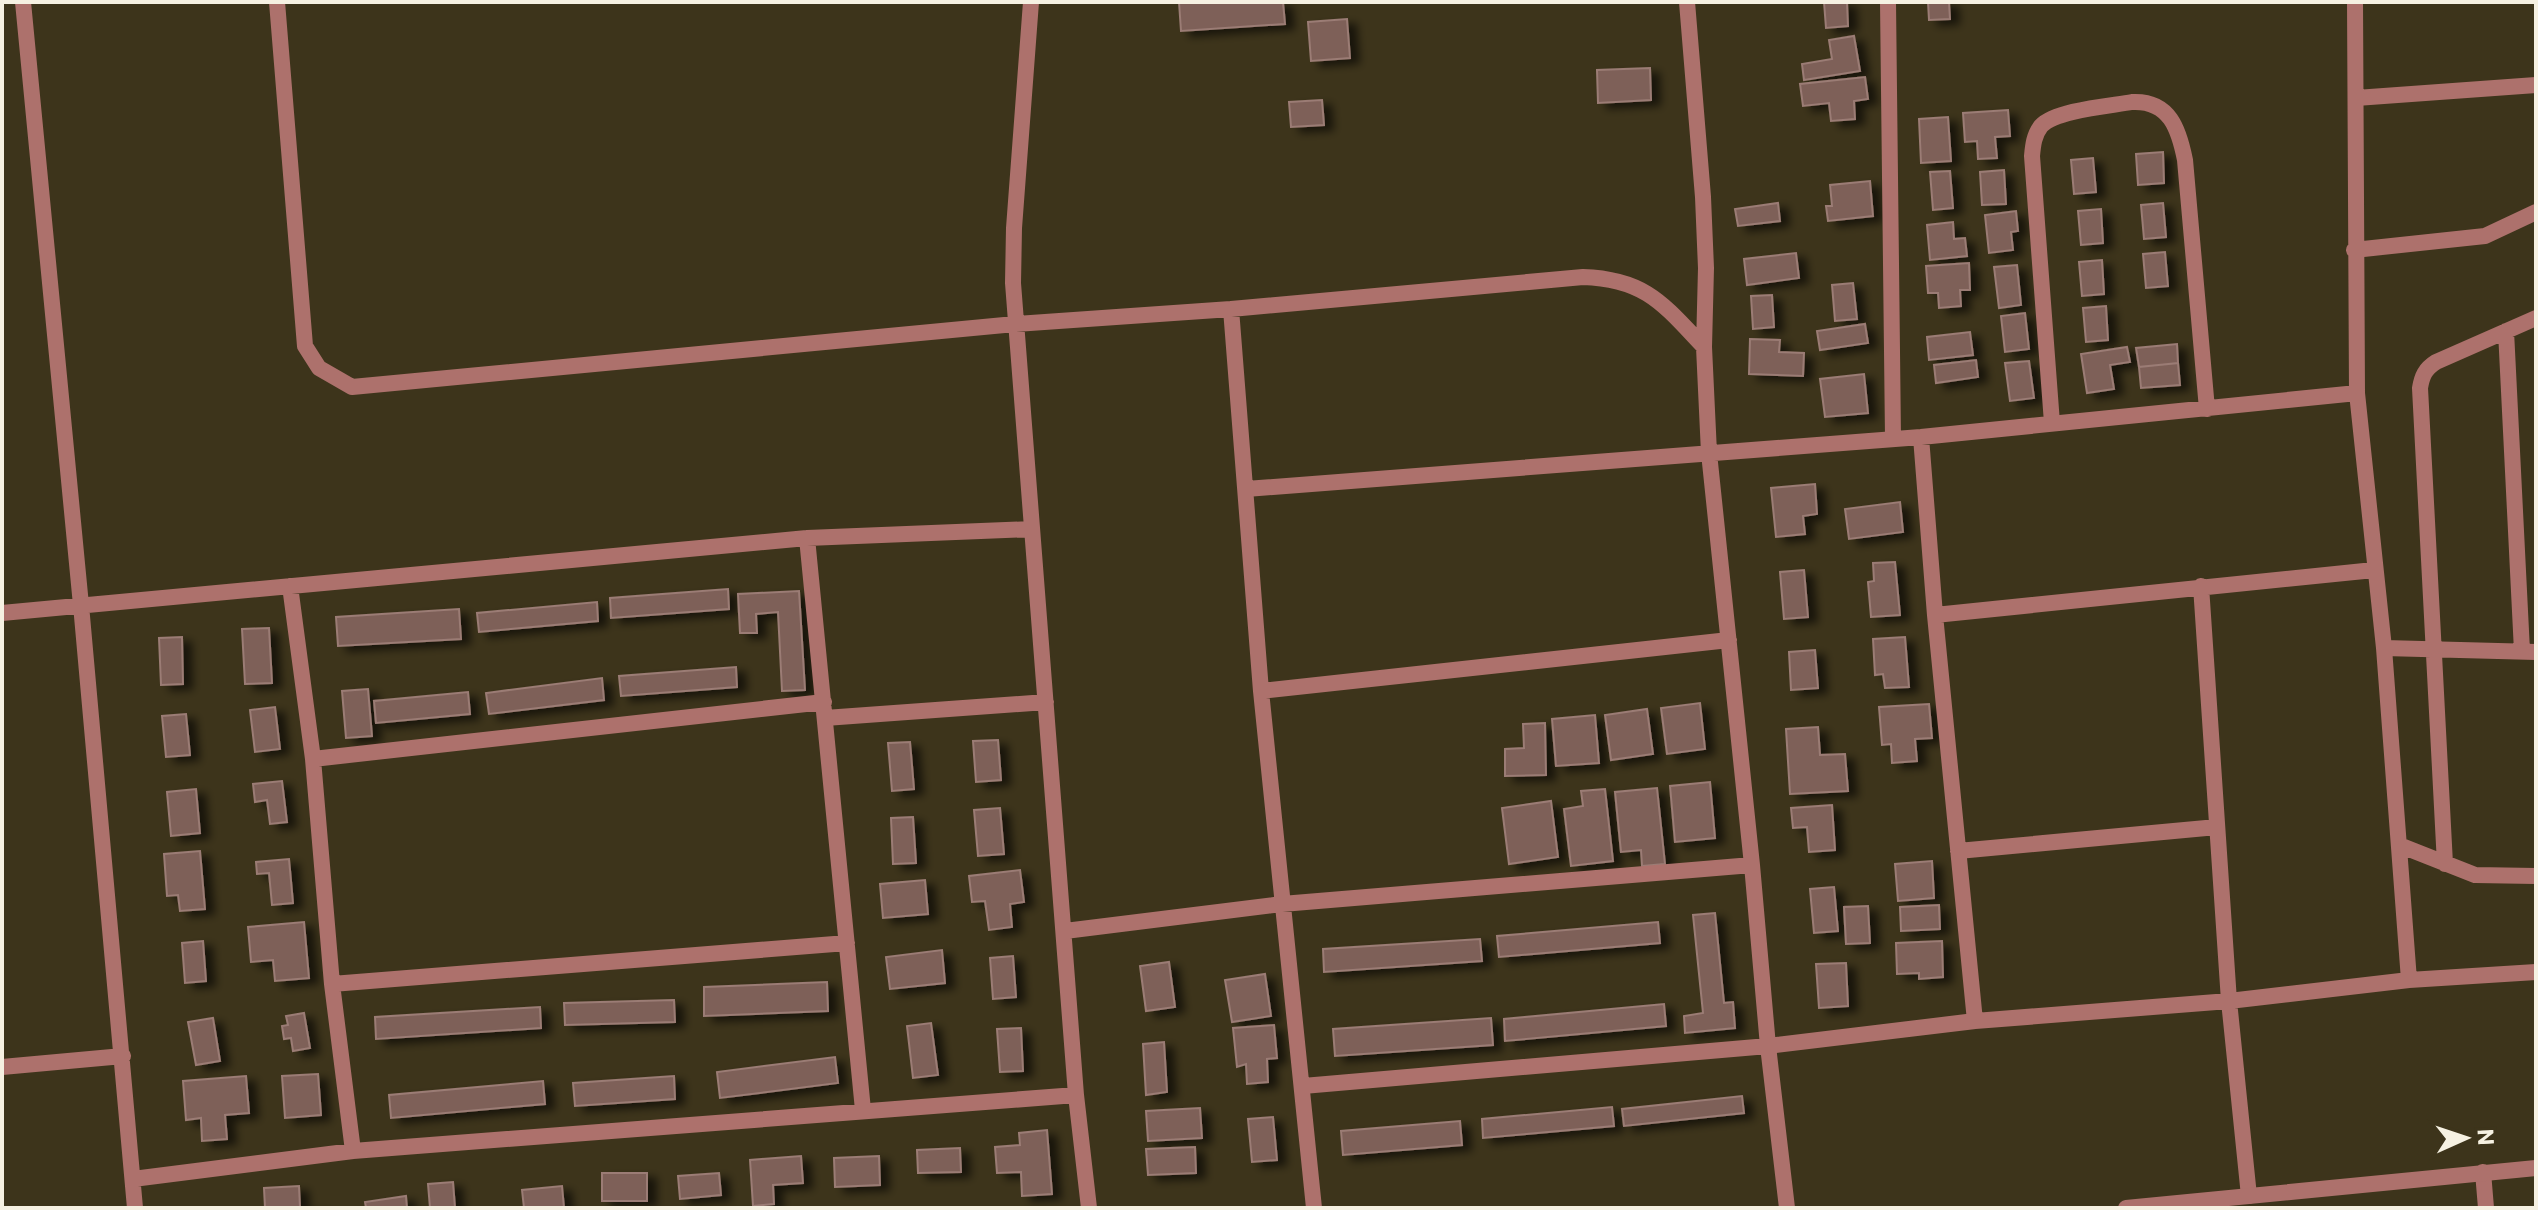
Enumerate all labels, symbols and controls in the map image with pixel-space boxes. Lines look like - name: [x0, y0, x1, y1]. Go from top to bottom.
- north arrow: [2426, 1098, 2506, 1178]
- text: N: [2473, 1128, 2500, 1146]

